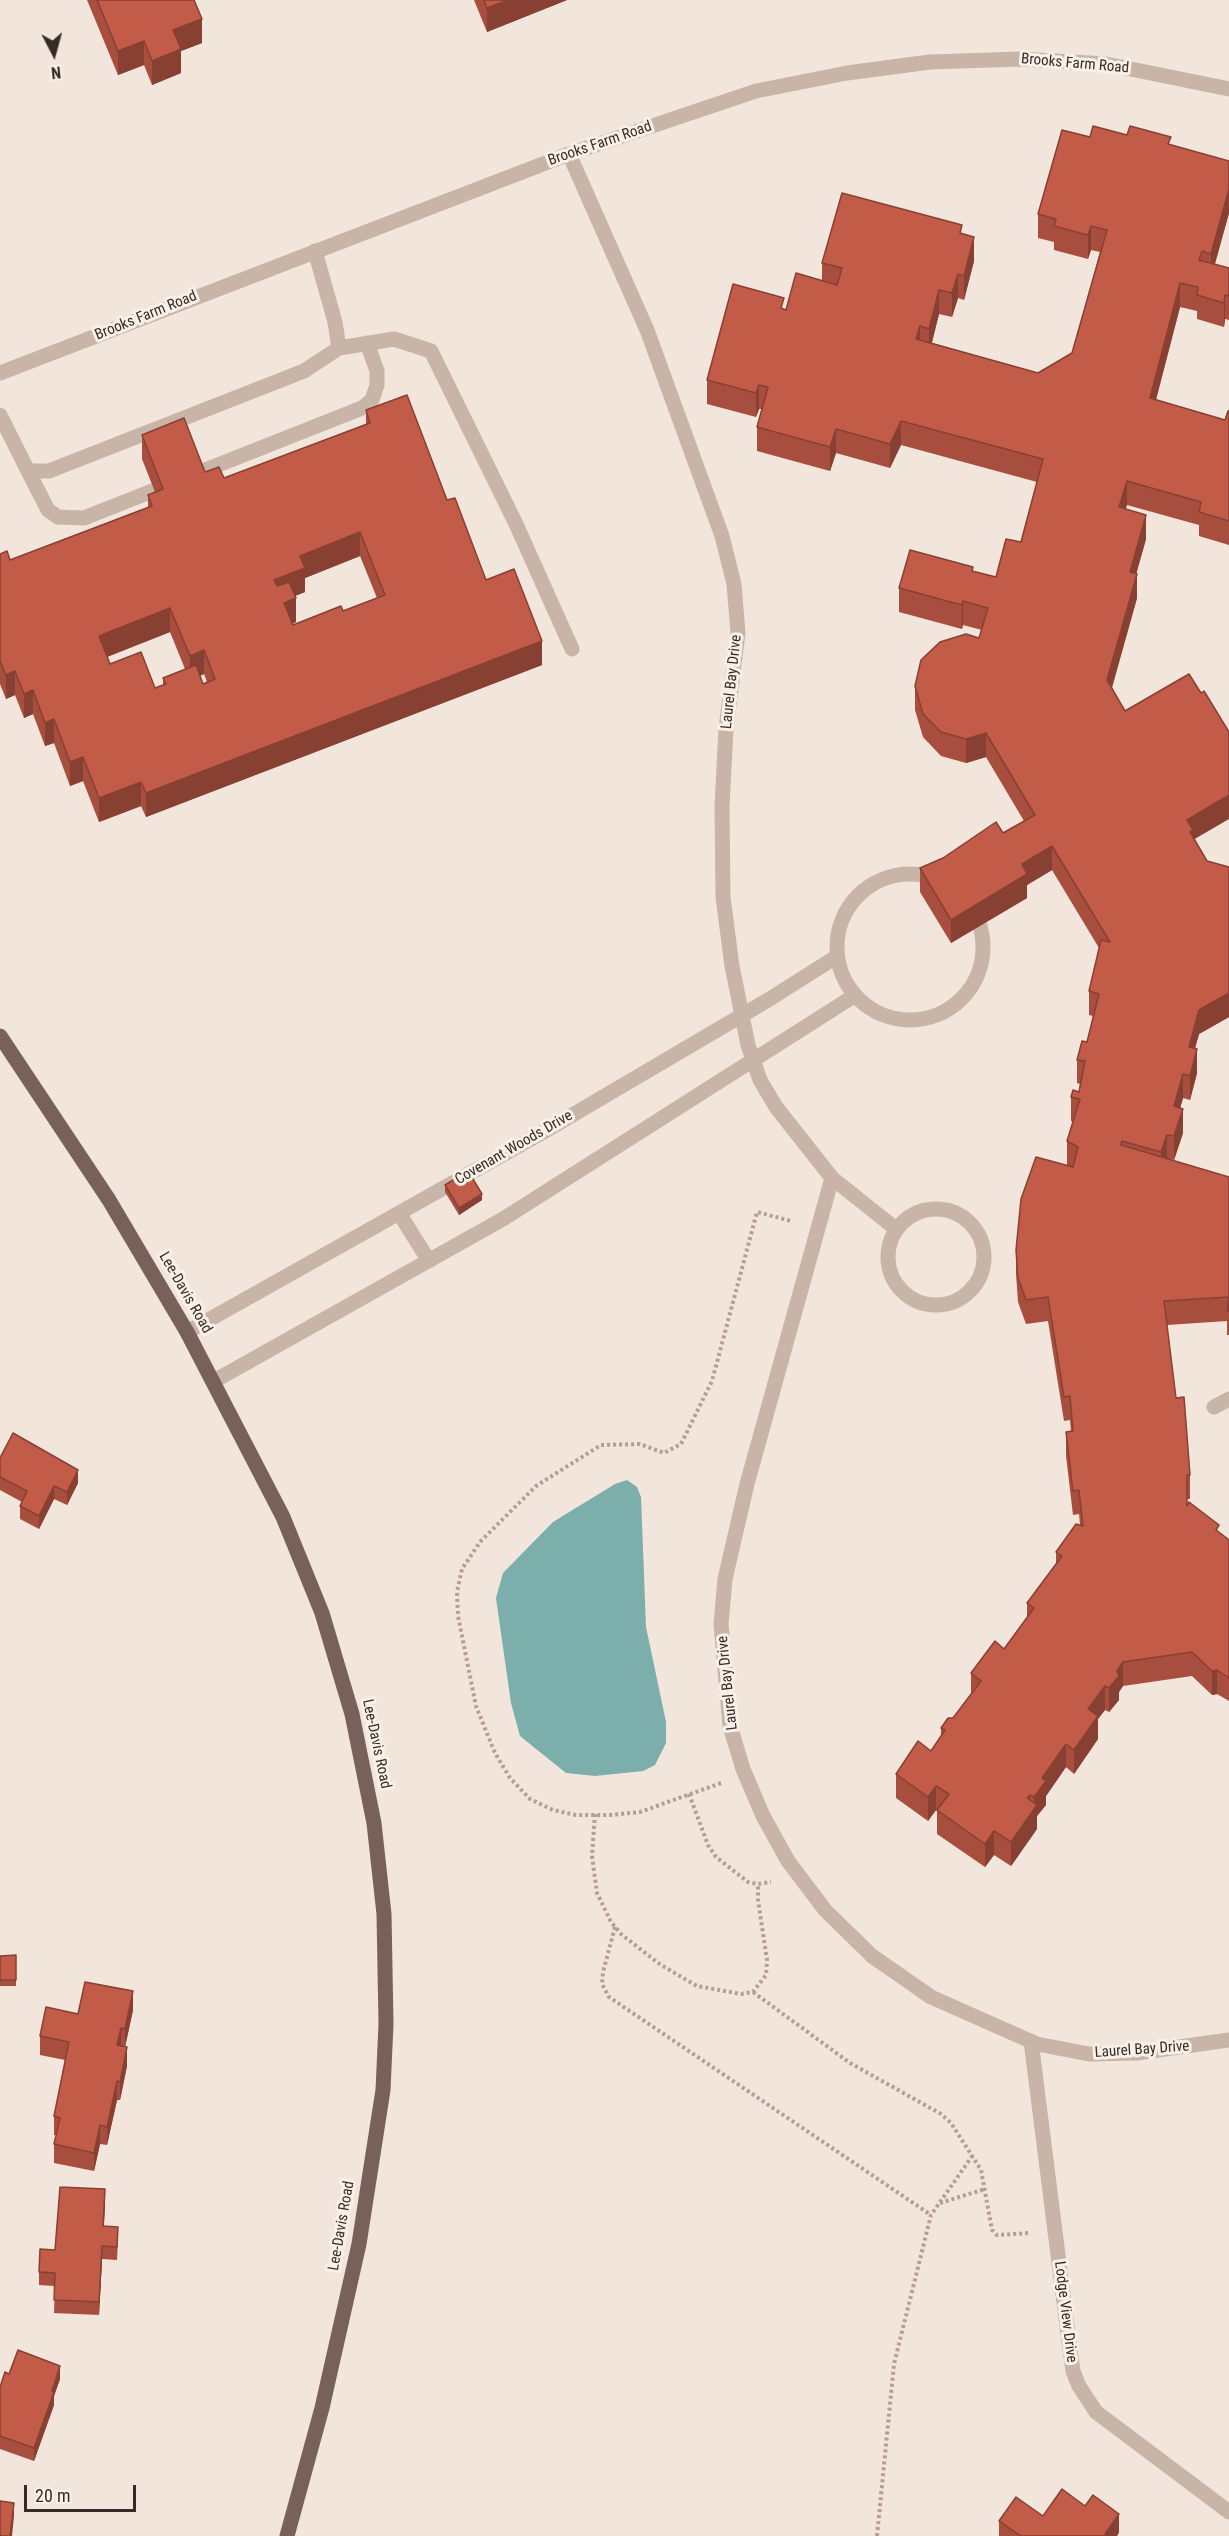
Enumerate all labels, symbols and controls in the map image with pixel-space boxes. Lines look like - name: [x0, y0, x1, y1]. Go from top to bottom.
- north arrow: [24, 24, 84, 84]
- street label: Brooks Farm Road: [1020, 50, 1130, 78]
- text: N: [50, 62, 62, 82]
- street label: Brooks Farm Road: [546, 118, 654, 170]
- street label: Brooks Farm Road: [92, 287, 200, 345]
- street label: Laurel Bay Drive: [718, 634, 746, 730]
- street label: Covenant Woods Drive: [452, 1107, 576, 1189]
- street label: Lee-Davis Road: [155, 1249, 215, 1337]
- street label: Laurel Bay Drive: [714, 1635, 742, 1731]
- street label: Lee-Davis Road: [358, 1698, 394, 1790]
- street label: Laurel Bay Drive: [1094, 2038, 1190, 2062]
- street label: Lee-Davis Road: [325, 2180, 359, 2272]
- street label: Lodge View Drive: [1050, 2260, 1080, 2364]
- scale bar: [27, 2473, 140, 2511]
- text: 20 m: [35, 2485, 70, 2506]

